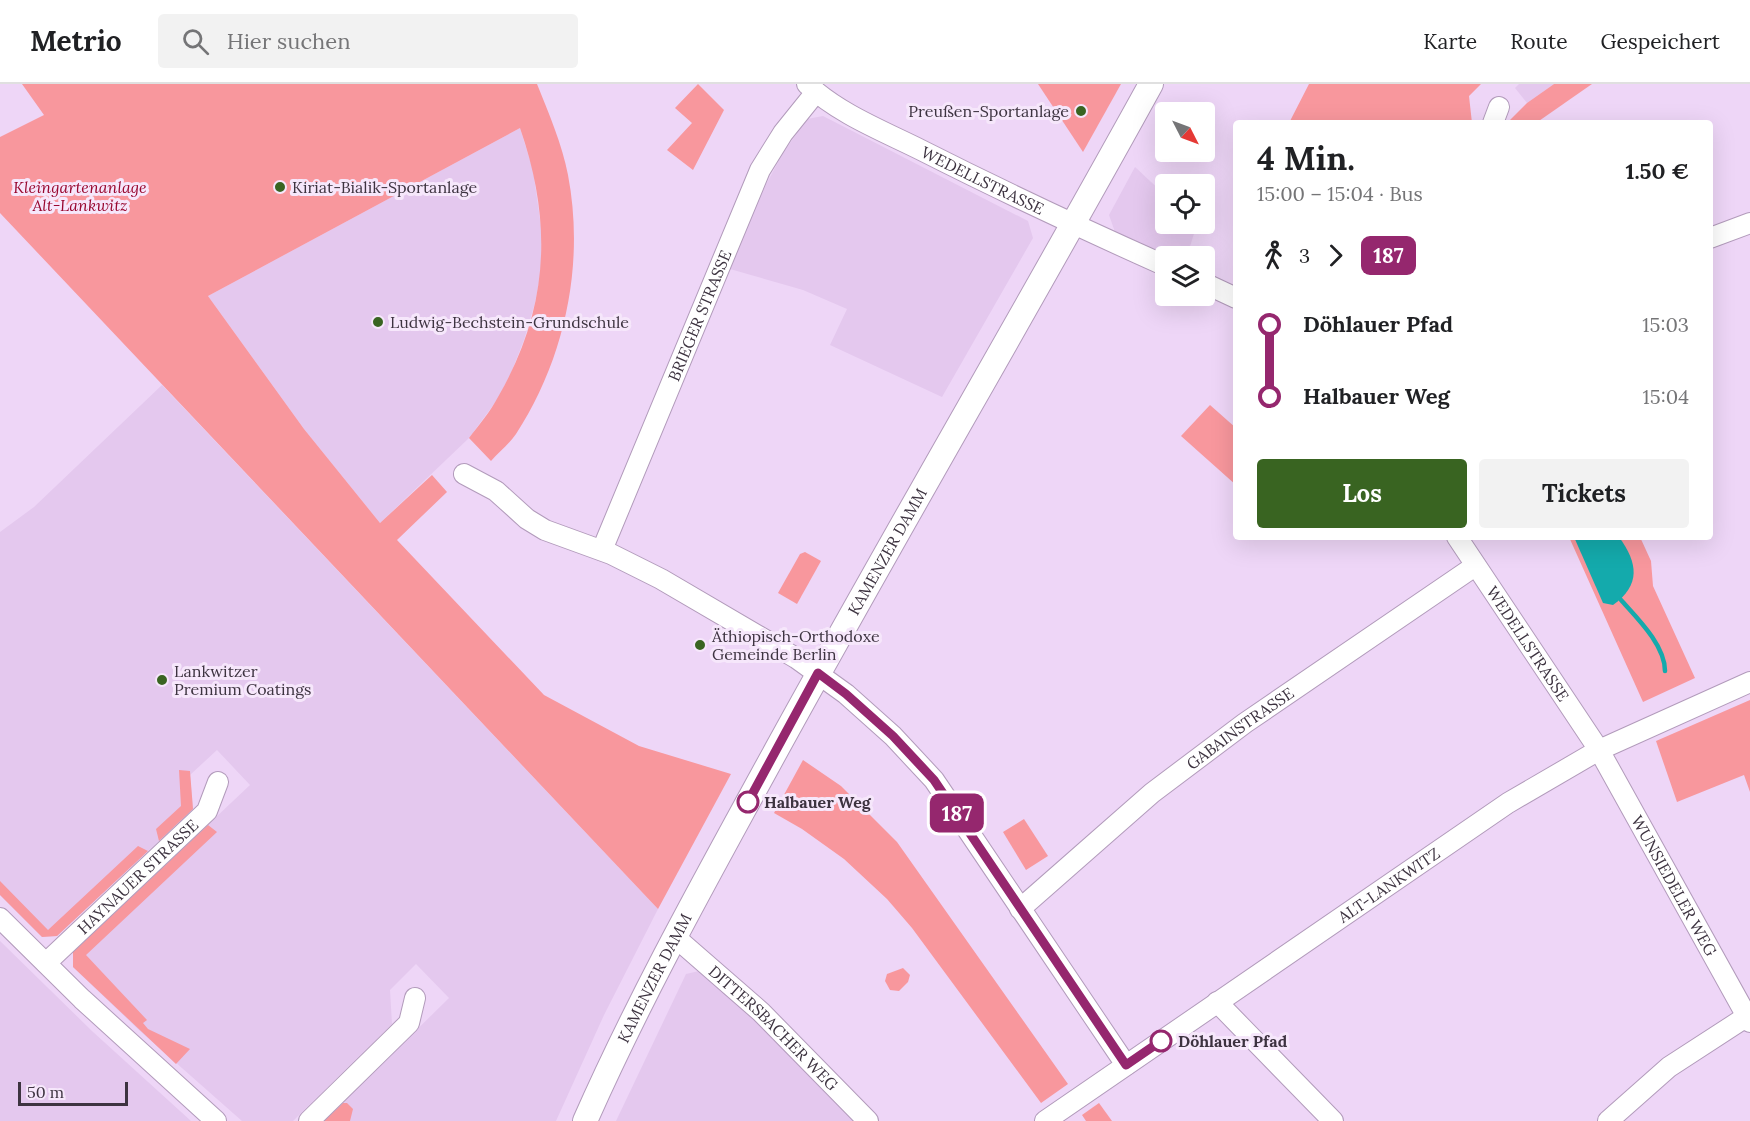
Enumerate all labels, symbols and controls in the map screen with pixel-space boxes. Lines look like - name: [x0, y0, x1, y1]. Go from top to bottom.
- search box: [158, 14, 578, 68]
- text: Metrio: [30, 23, 122, 59]
- icon: search: [179, 25, 212, 58]
- text: Hier suchen: [227, 27, 351, 55]
- text: Karte: [1423, 28, 1477, 55]
- text: Route: [1510, 28, 1568, 55]
- text: Gespeichert: [1601, 28, 1720, 55]
- place label: Preußen-Sportanlage: [908, 101, 1069, 121]
- north arrow: [1155, 102, 1215, 162]
- map controls: [1155, 102, 1215, 306]
- marker: Preußen-Sportanlage: [1074, 104, 1088, 118]
- text: 4 Min.: [1257, 137, 1355, 179]
- street label: WEDELLSTRASSE: [918, 142, 1047, 219]
- text: 1.50 €: [1625, 157, 1689, 185]
- button: locate: [1155, 174, 1215, 234]
- park label: Kleingartenanlage Alt-Lankwitz: [13, 177, 147, 215]
- place label: Kiriat-Bialik-Sportanlage: [292, 177, 477, 197]
- marker: Kiriat-Bialik-Sportanlage: [273, 180, 287, 194]
- text: 15:00 – 15:04 · Bus: [1257, 181, 1423, 206]
- icon: walk: [1257, 239, 1290, 272]
- icon: forward: [1319, 239, 1352, 272]
- text: 187: [1373, 242, 1404, 269]
- text: 3: [1299, 243, 1310, 268]
- button: layers: [1155, 246, 1215, 306]
- street label: BRIEGER STRASSE: [663, 247, 736, 384]
- text: Döhlauer Pfad: [1303, 310, 1453, 338]
- place label: Ludwig-Bechstein-Grundschule: [390, 312, 629, 332]
- text: 15:03: [1642, 312, 1689, 337]
- marker: Ludwig-Bechstein-Grundschule: [371, 315, 385, 329]
- text: Halbauer Weg: [1303, 382, 1450, 410]
- text: 15:04: [1643, 384, 1689, 409]
- button: Los: [1257, 459, 1467, 528]
- button: Tickets: [1479, 459, 1689, 528]
- street label: KAMENZER DAMM: [843, 484, 931, 619]
- street label: WEDELLSTRASSE: [1482, 582, 1574, 705]
- place label: Äthiopisch-Orthodoxe Gemeinde Berlin: [711, 626, 880, 664]
- marker: Äthiopisch-Orthodoxe Gemeinde Berlin: [693, 638, 707, 652]
- place label: Lankwitzer Premium Coatings: [174, 661, 311, 699]
- marker: Lankwitzer Premium Coatings: [155, 673, 169, 687]
- street label: GABAINSTRASSE: [1182, 683, 1297, 774]
- marker: Halbauer Weg: [737, 791, 759, 813]
- place label: Halbauer Weg: [764, 792, 872, 812]
- line badge: 187: [922, 794, 992, 832]
- text: 187: [942, 800, 972, 827]
- street label: WUNSIEDELER WEG: [1627, 812, 1721, 959]
- street label: HAYNAUER STRASSE: [73, 815, 202, 938]
- street label: ALT-LANKWITZ: [1333, 843, 1444, 927]
- street label: KAMENZER DAMM: [613, 909, 696, 1046]
- street label: DITTERSBACHER WEG: [705, 961, 842, 1095]
- marker: Döhlauer Pfad: [1150, 1030, 1172, 1052]
- place label: Döhlauer Pfad: [1178, 1031, 1288, 1051]
- scale bar: [18, 1079, 128, 1106]
- text: 50 m: [27, 1082, 64, 1102]

